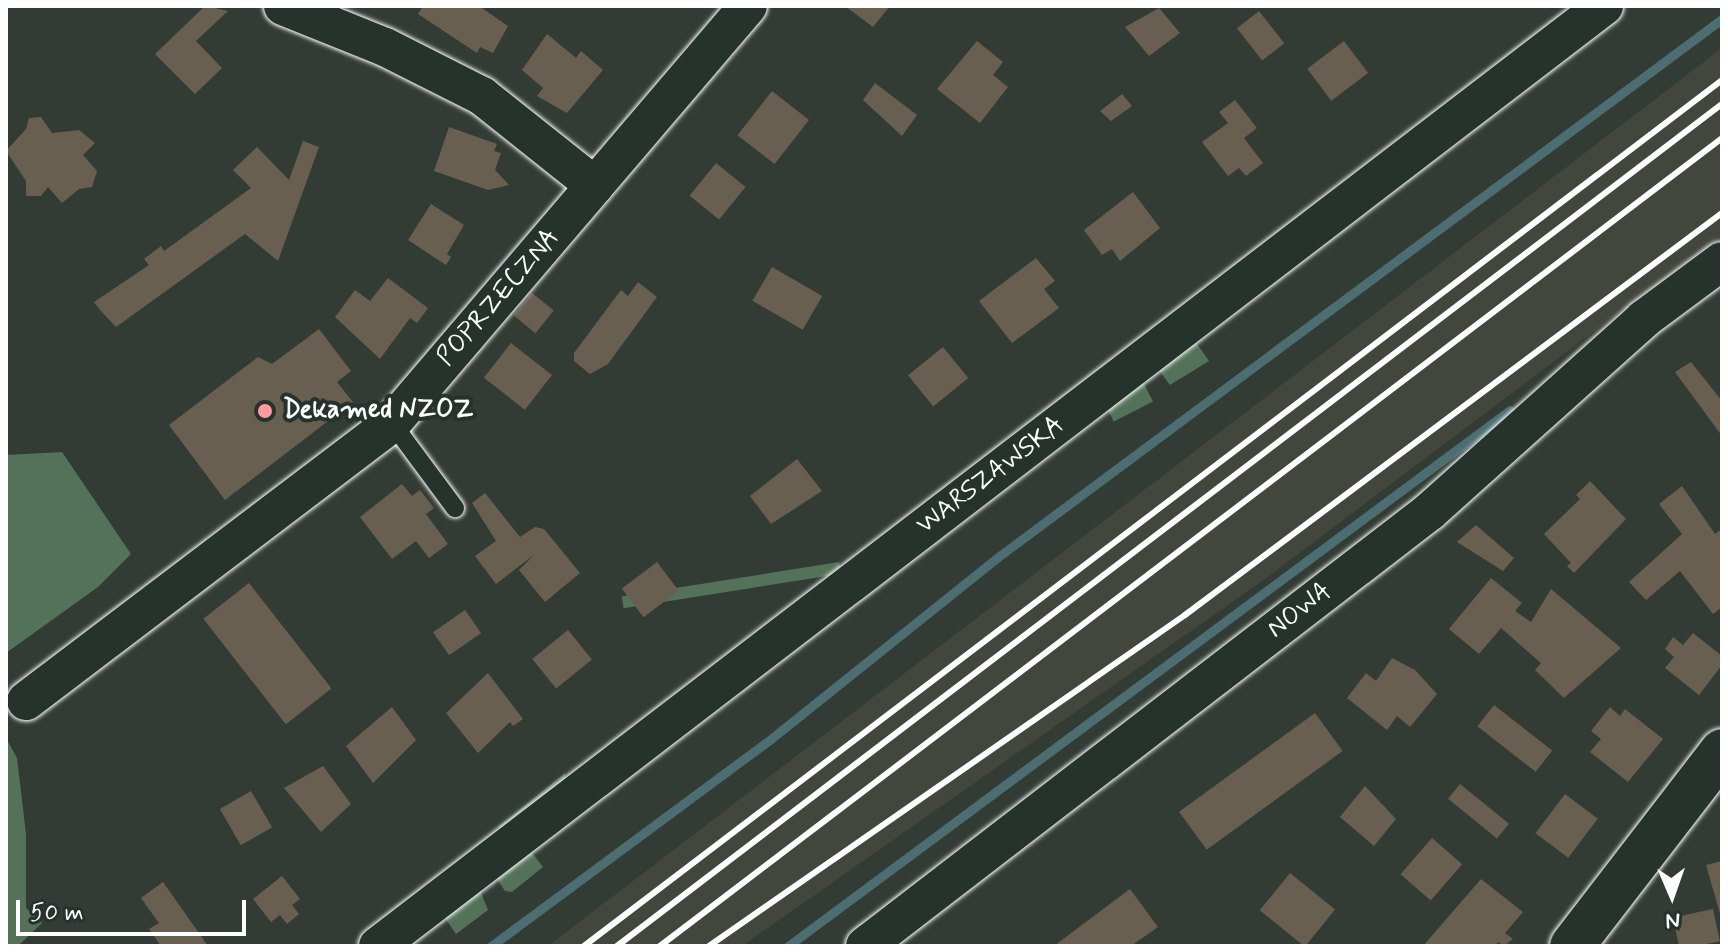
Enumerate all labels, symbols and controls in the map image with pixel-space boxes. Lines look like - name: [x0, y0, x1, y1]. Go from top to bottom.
- street label: POPRZECZNA: [431, 223, 567, 373]
- place label: Dekamed NZOZ: [283, 395, 469, 427]
- marker: Dekamed NZOZ: [254, 400, 276, 422]
- street label: WARSZAWSKA: [911, 410, 1071, 542]
- street label: NOWA: [1262, 576, 1338, 646]
- north arrow: [1632, 856, 1712, 936]
- scale bar: [20, 884, 250, 934]
- text: 50 m: [30, 898, 84, 929]
- text: N: [1665, 906, 1681, 934]

